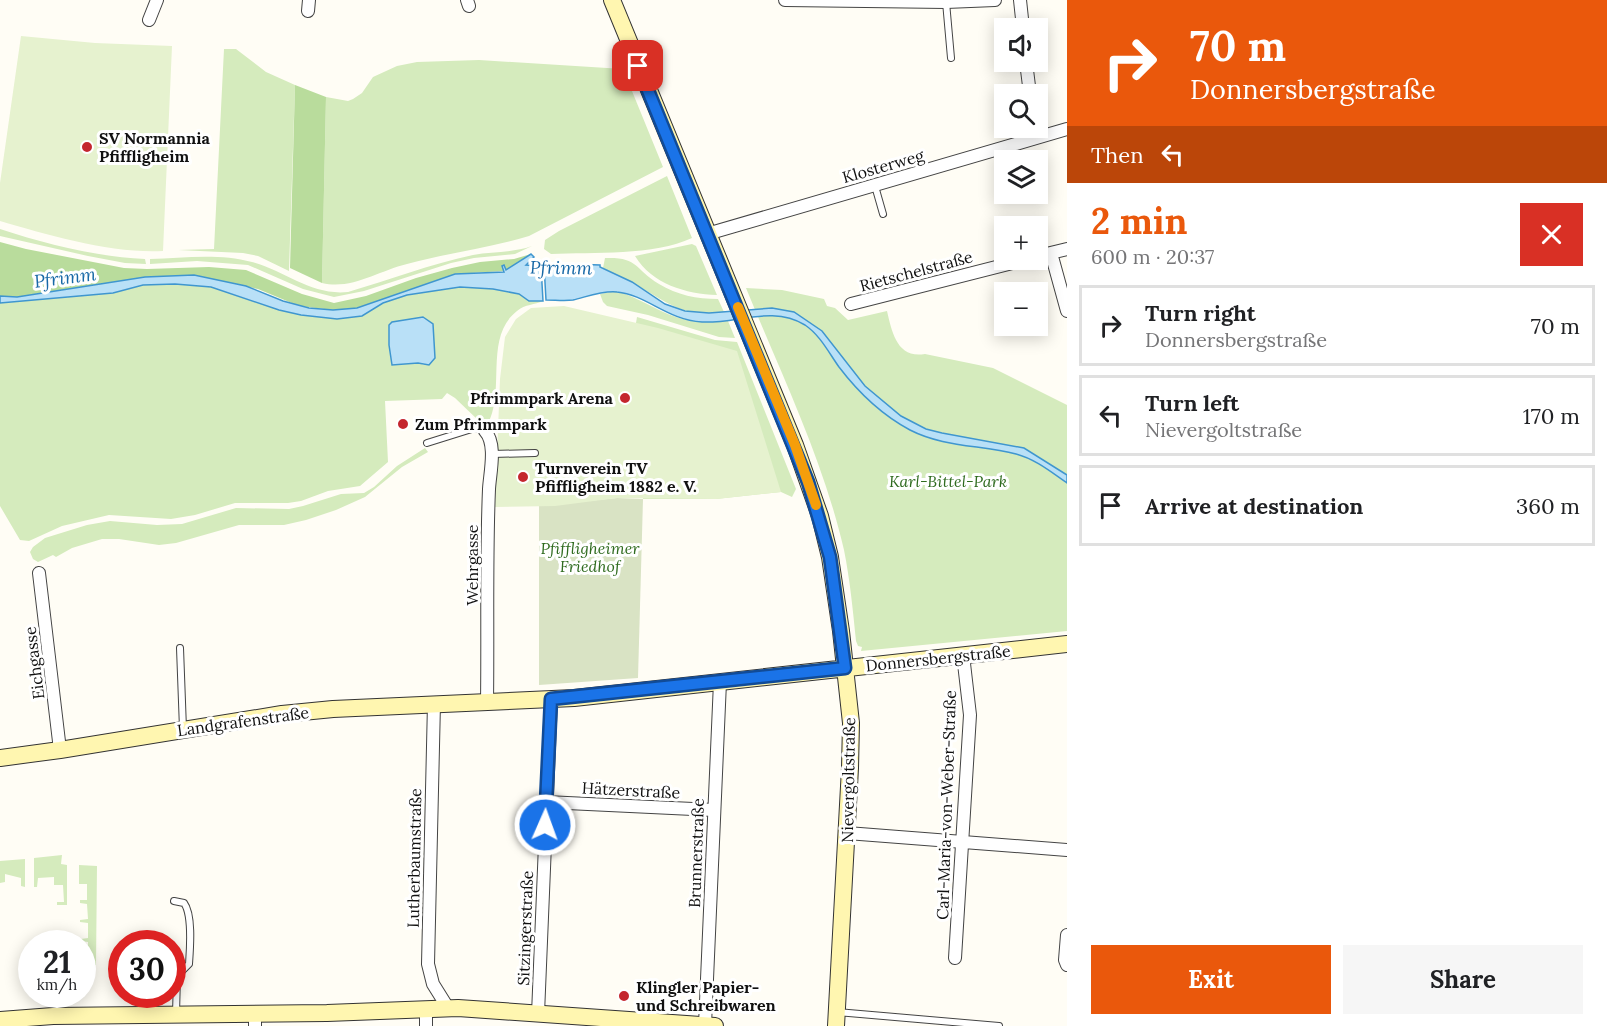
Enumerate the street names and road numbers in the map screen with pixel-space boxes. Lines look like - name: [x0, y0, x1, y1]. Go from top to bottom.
- street label: Klosterweg: [840, 144, 927, 187]
- street label: Rietschelstraße: [857, 246, 975, 296]
- street label: Wehrgasse: [462, 524, 482, 606]
- street label: Eichgasse: [20, 625, 48, 701]
- street label: Donnersbergstraße: [865, 640, 1012, 676]
- street label: Carl-Maria-von-Weber-Straße: [932, 690, 960, 920]
- street label: Landgrafenstraße: [176, 702, 311, 740]
- street label: Nievergoltstraße: [837, 717, 859, 843]
- street label: Hätzerstraße: [581, 777, 681, 803]
- street label: Lutherbaumstraße: [403, 788, 425, 928]
- street label: Brunnerstraße: [684, 798, 708, 908]
- street label: Sitzingerstraße: [513, 870, 537, 986]

